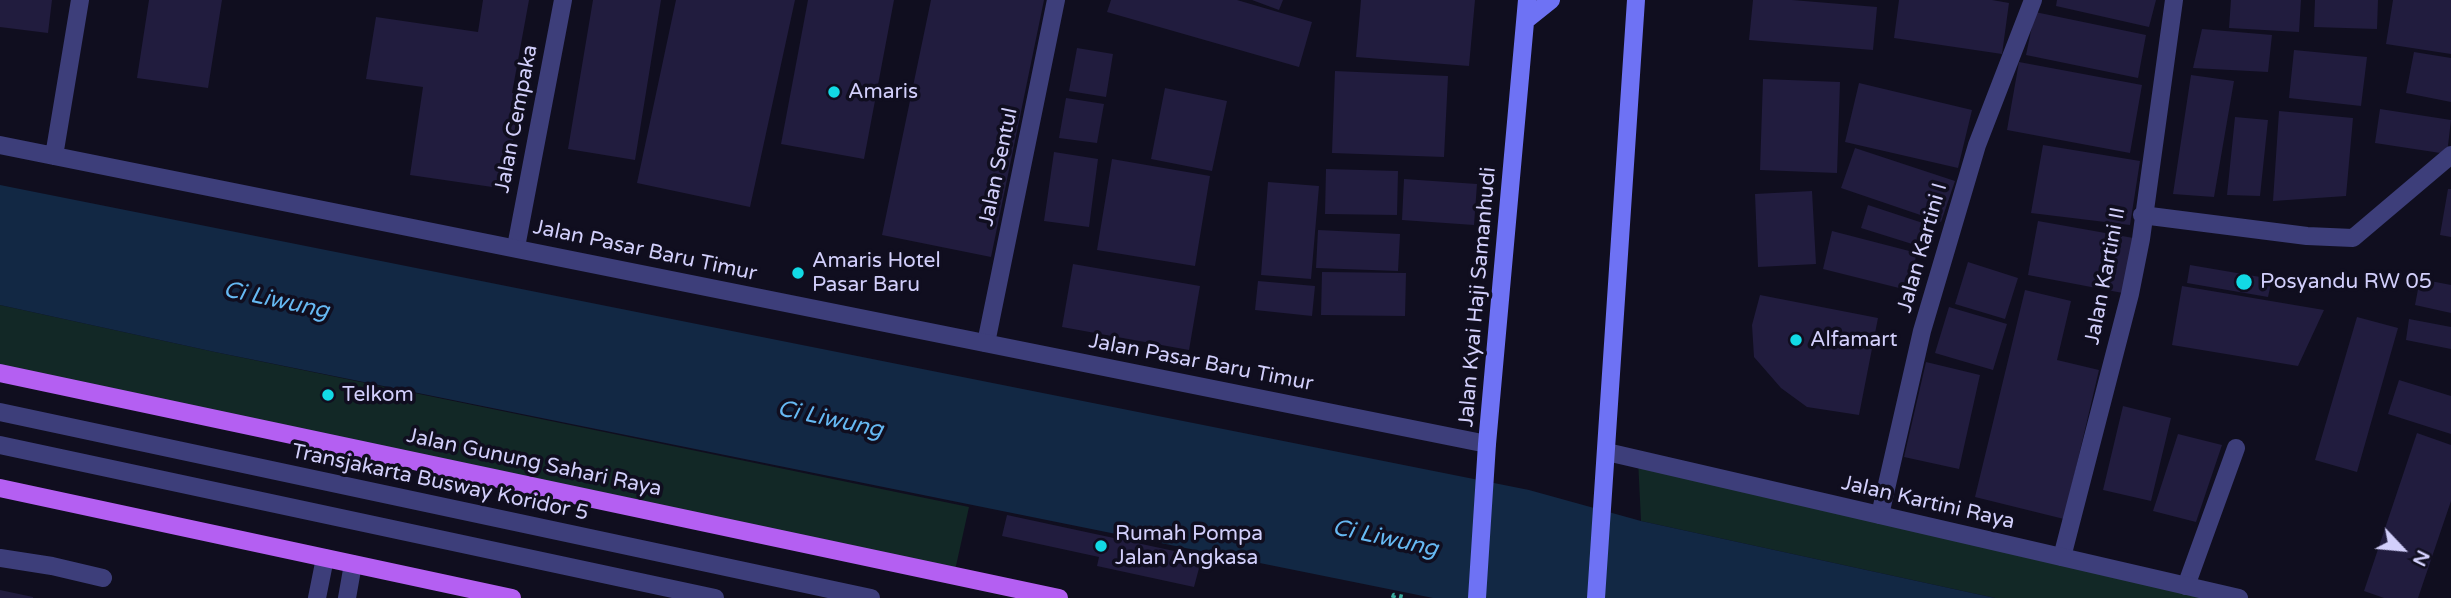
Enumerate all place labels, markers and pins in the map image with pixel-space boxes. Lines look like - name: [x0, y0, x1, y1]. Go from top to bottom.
- place label: Amaris: [848, 79, 918, 105]
- marker: Amaris: [826, 84, 842, 100]
- place label: Amaris Hotel Pasar Baru: [812, 248, 941, 298]
- marker: Amaris Hotel Pasar Baru: [790, 265, 806, 281]
- place label: Posyandu RW 05: [2260, 269, 2432, 295]
- marker: Posyandu RW 05: [2234, 272, 2254, 292]
- place label: Alfamart: [1810, 327, 1897, 353]
- marker: Alfamart: [1788, 332, 1804, 348]
- place label: Telkom: [342, 382, 414, 408]
- marker: Telkom: [320, 387, 336, 403]
- place label: Rumah Pompa Jalan Angkasa: [1115, 521, 1263, 571]
- marker: Rumah Pompa Jalan Angkasa: [1093, 538, 1109, 554]

